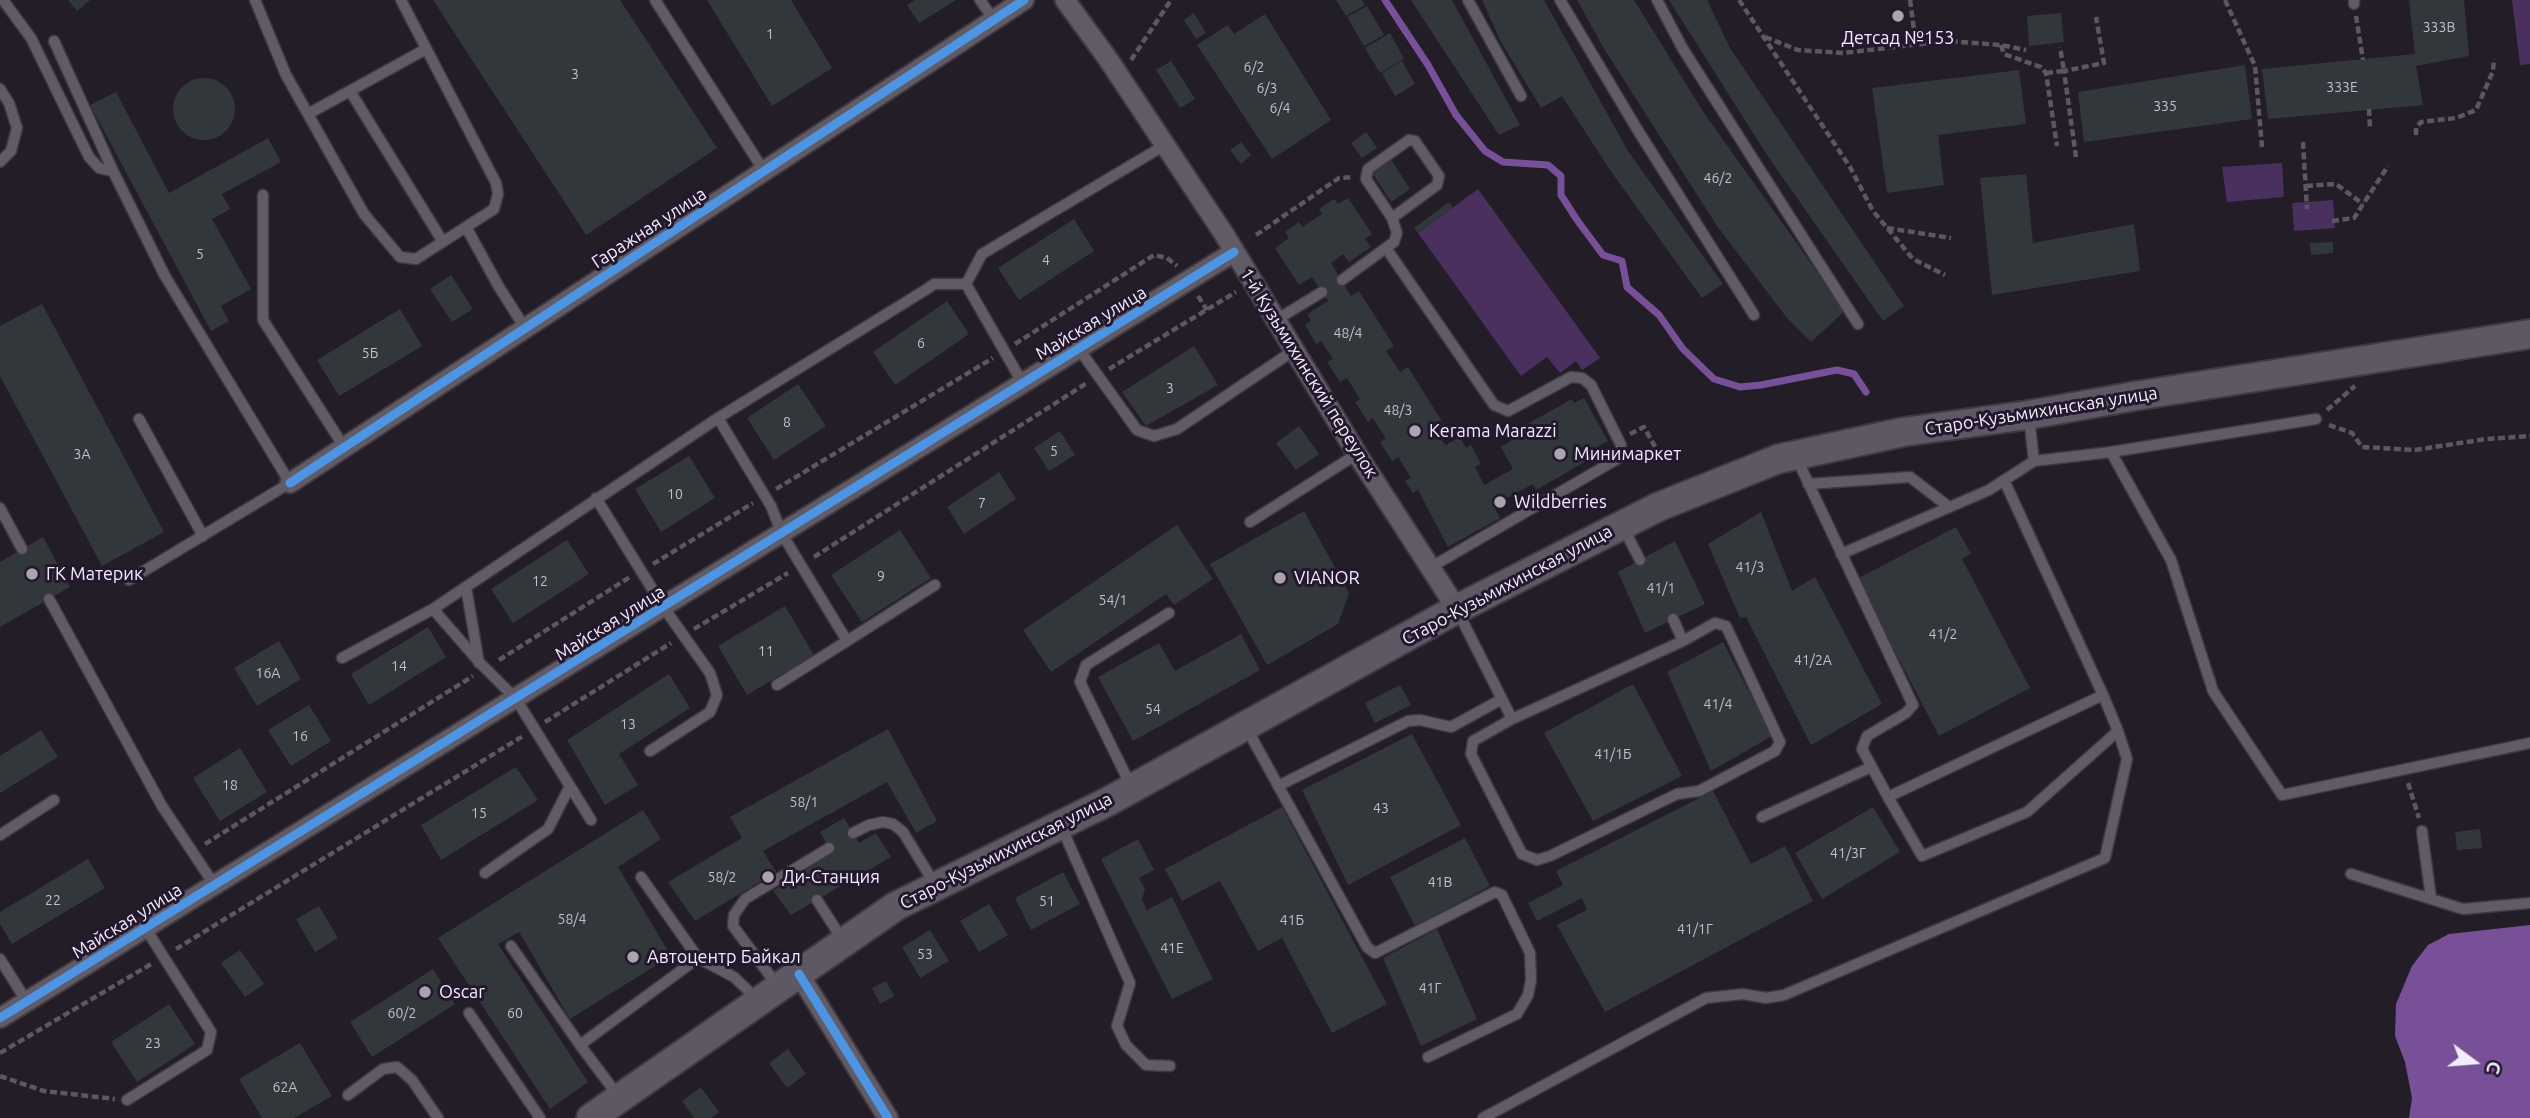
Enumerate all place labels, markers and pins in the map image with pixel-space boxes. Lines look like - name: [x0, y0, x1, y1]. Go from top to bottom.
- marker: Детсад №153: [1890, 8, 1906, 24]
- place label: Детсад №153: [1841, 27, 1955, 49]
- place label: Kerama Marazzi: [1429, 420, 1557, 442]
- marker: Kerama Marazzi: [1407, 423, 1423, 439]
- place label: Минимаркет: [1574, 443, 1681, 465]
- marker: Минимаркет: [1552, 446, 1568, 462]
- place label: Wildberries: [1514, 491, 1607, 513]
- marker: Wildberries: [1492, 494, 1508, 510]
- place label: ГК Материк: [46, 563, 143, 585]
- marker: ГК Материк: [24, 566, 40, 582]
- place label: VIANOR: [1294, 567, 1360, 589]
- marker: VIANOR: [1272, 570, 1288, 586]
- place label: Ди-Станция: [782, 866, 880, 888]
- marker: Ди-Станция: [760, 869, 776, 885]
- place label: Автоцентр Байкал: [647, 946, 801, 968]
- marker: Автоцентр Байкал: [625, 949, 641, 965]
- place label: Oscar: [439, 981, 485, 1003]
- marker: Oscar: [417, 984, 433, 1000]

